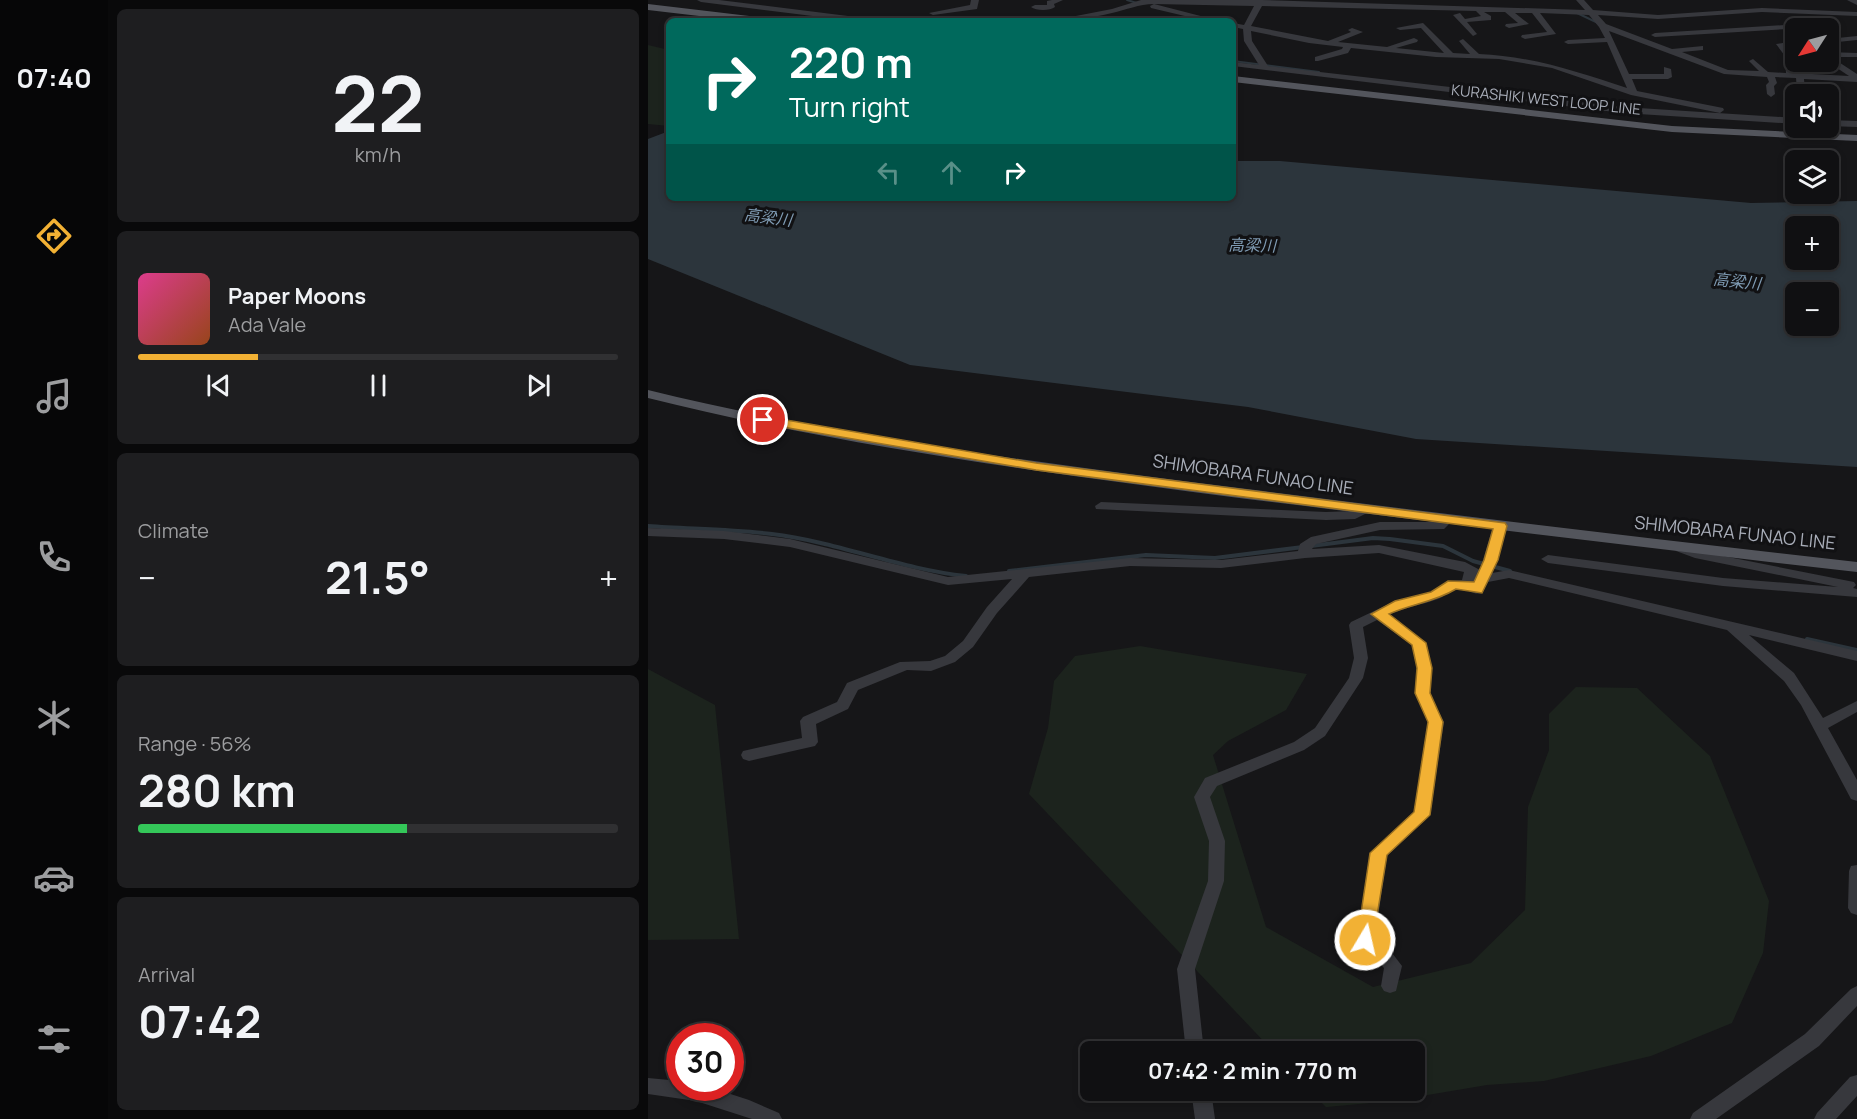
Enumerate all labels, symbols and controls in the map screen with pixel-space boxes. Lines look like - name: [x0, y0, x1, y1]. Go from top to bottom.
- north arrow: [1785, 18, 1839, 72]
- map controls: [1785, 18, 1839, 336]
- text: 220 m: [789, 33, 913, 91]
- icon: right: [690, 42, 768, 120]
- text: 22: [332, 49, 424, 155]
- text: 07:40: [16, 59, 92, 96]
- street label: KURASHIKI WEST LOOP LINE: [1450, 79, 1642, 120]
- button: sound: [1785, 84, 1839, 138]
- text: Turn right: [789, 88, 910, 125]
- text: km/h: [355, 141, 401, 168]
- button: layers: [1785, 150, 1839, 204]
- icon: left: [872, 156, 905, 189]
- icon: ahead: [935, 156, 968, 189]
- icon: right: [998, 156, 1031, 189]
- water label: 高梁川: [743, 203, 795, 231]
- icon: directions: [33, 215, 75, 257]
- button: +: [1785, 216, 1839, 270]
- water label: 高梁川: [1228, 234, 1278, 256]
- water label: 高梁川: [1712, 268, 1764, 295]
- text: Paper Moons: [228, 281, 366, 311]
- button: −: [1785, 282, 1839, 336]
- text: Ada Vale: [228, 311, 306, 338]
- icon: previous: [202, 369, 235, 402]
- icon: pause: [362, 369, 395, 402]
- icon: next: [522, 369, 555, 402]
- icon: music: [33, 375, 75, 417]
- pin: [737, 394, 788, 445]
- icon: arrive: [746, 403, 779, 436]
- street label: SHIMOBARA FUNAO LINE: [1151, 448, 1355, 500]
- street label: SHIMOBARA FUNAO LINE: [1633, 510, 1837, 555]
- text: Climate: [138, 517, 209, 544]
- icon: phone: [33, 536, 75, 578]
- text: 21.5°: [325, 546, 430, 608]
- text: −: [138, 555, 156, 600]
- text: +: [599, 555, 618, 600]
- icon: climate: [33, 697, 75, 739]
- text: Range · 56%: [138, 730, 252, 757]
- text: 280 km: [138, 759, 296, 821]
- icon: car: [33, 857, 75, 899]
- position arrow: [1333, 908, 1397, 972]
- text: Arrival: [138, 961, 195, 988]
- text: 07:42: [138, 990, 261, 1052]
- icon: filters: [33, 1018, 75, 1060]
- speed limit sign: 30: [666, 1023, 744, 1101]
- text: 07:42 · 2 min · 770 m: [1148, 1056, 1357, 1086]

